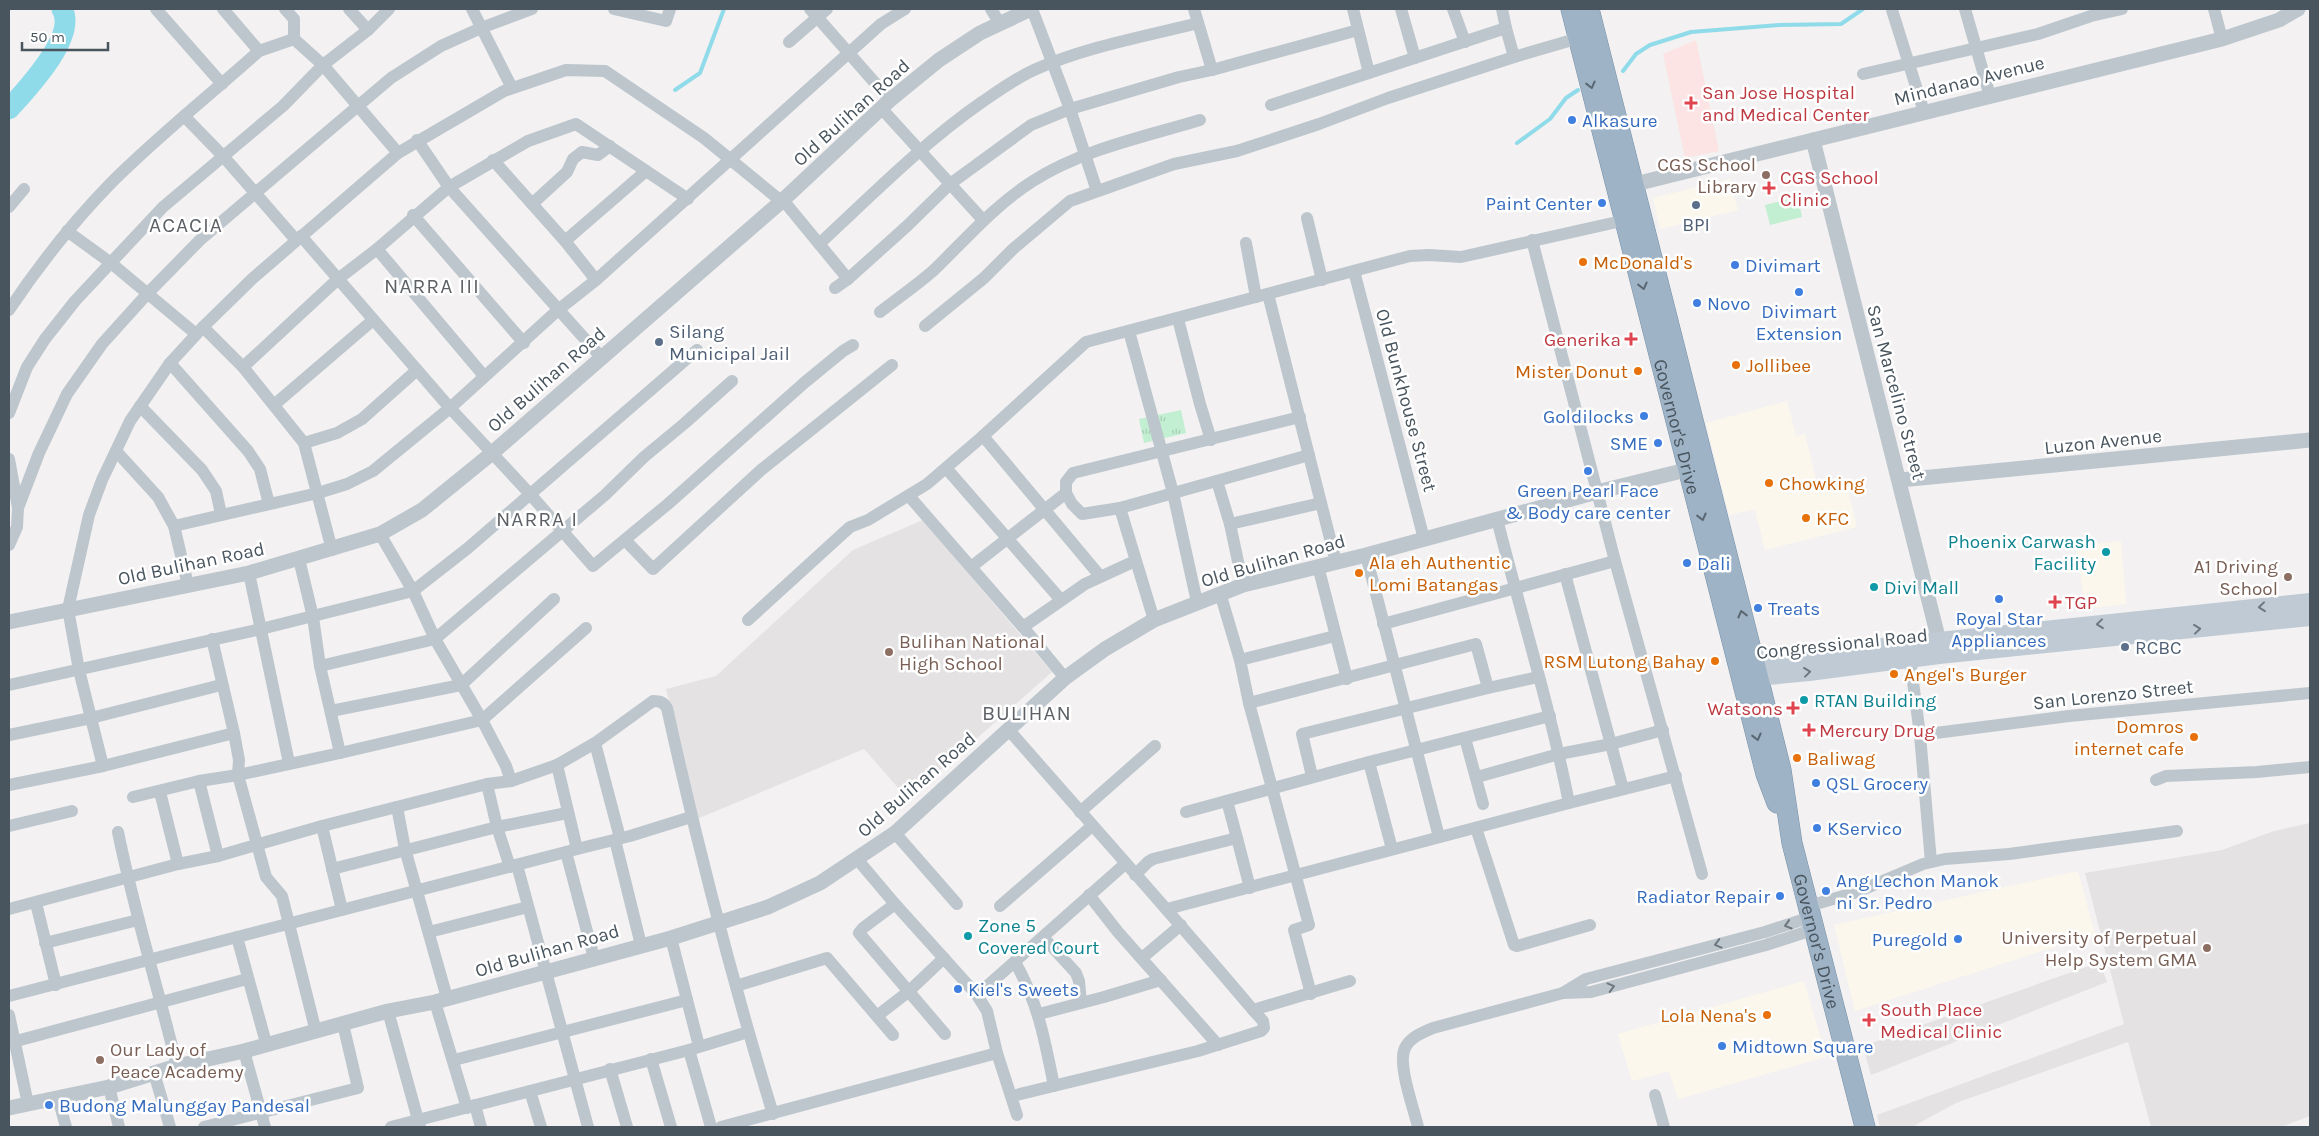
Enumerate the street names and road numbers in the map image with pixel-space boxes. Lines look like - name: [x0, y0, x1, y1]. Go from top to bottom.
- street label: Mindanao Avenue: [1892, 52, 2047, 110]
- street label: Old Bulihan Road: [789, 55, 915, 171]
- street label: San Marcelino Street: [1862, 302, 1930, 482]
- street label: Old Bunkhouse Street: [1371, 306, 1441, 494]
- street label: Old Bulihan Road: [483, 322, 610, 437]
- street label: Governor's Drive: [1649, 357, 1704, 497]
- street label: Luzon Avenue: [2043, 425, 2163, 459]
- street label: Old Bulihan Road: [1198, 530, 1348, 592]
- street label: Old Bulihan Road: [116, 538, 267, 590]
- street label: Congressional Road: [1755, 624, 1929, 664]
- street label: San Lorenzo Street: [2032, 676, 2194, 714]
- street label: Old Bulihan Road: [853, 727, 980, 842]
- street label: Governor's Drive: [1788, 871, 1844, 1011]
- street label: Old Bulihan Road: [472, 920, 622, 982]

